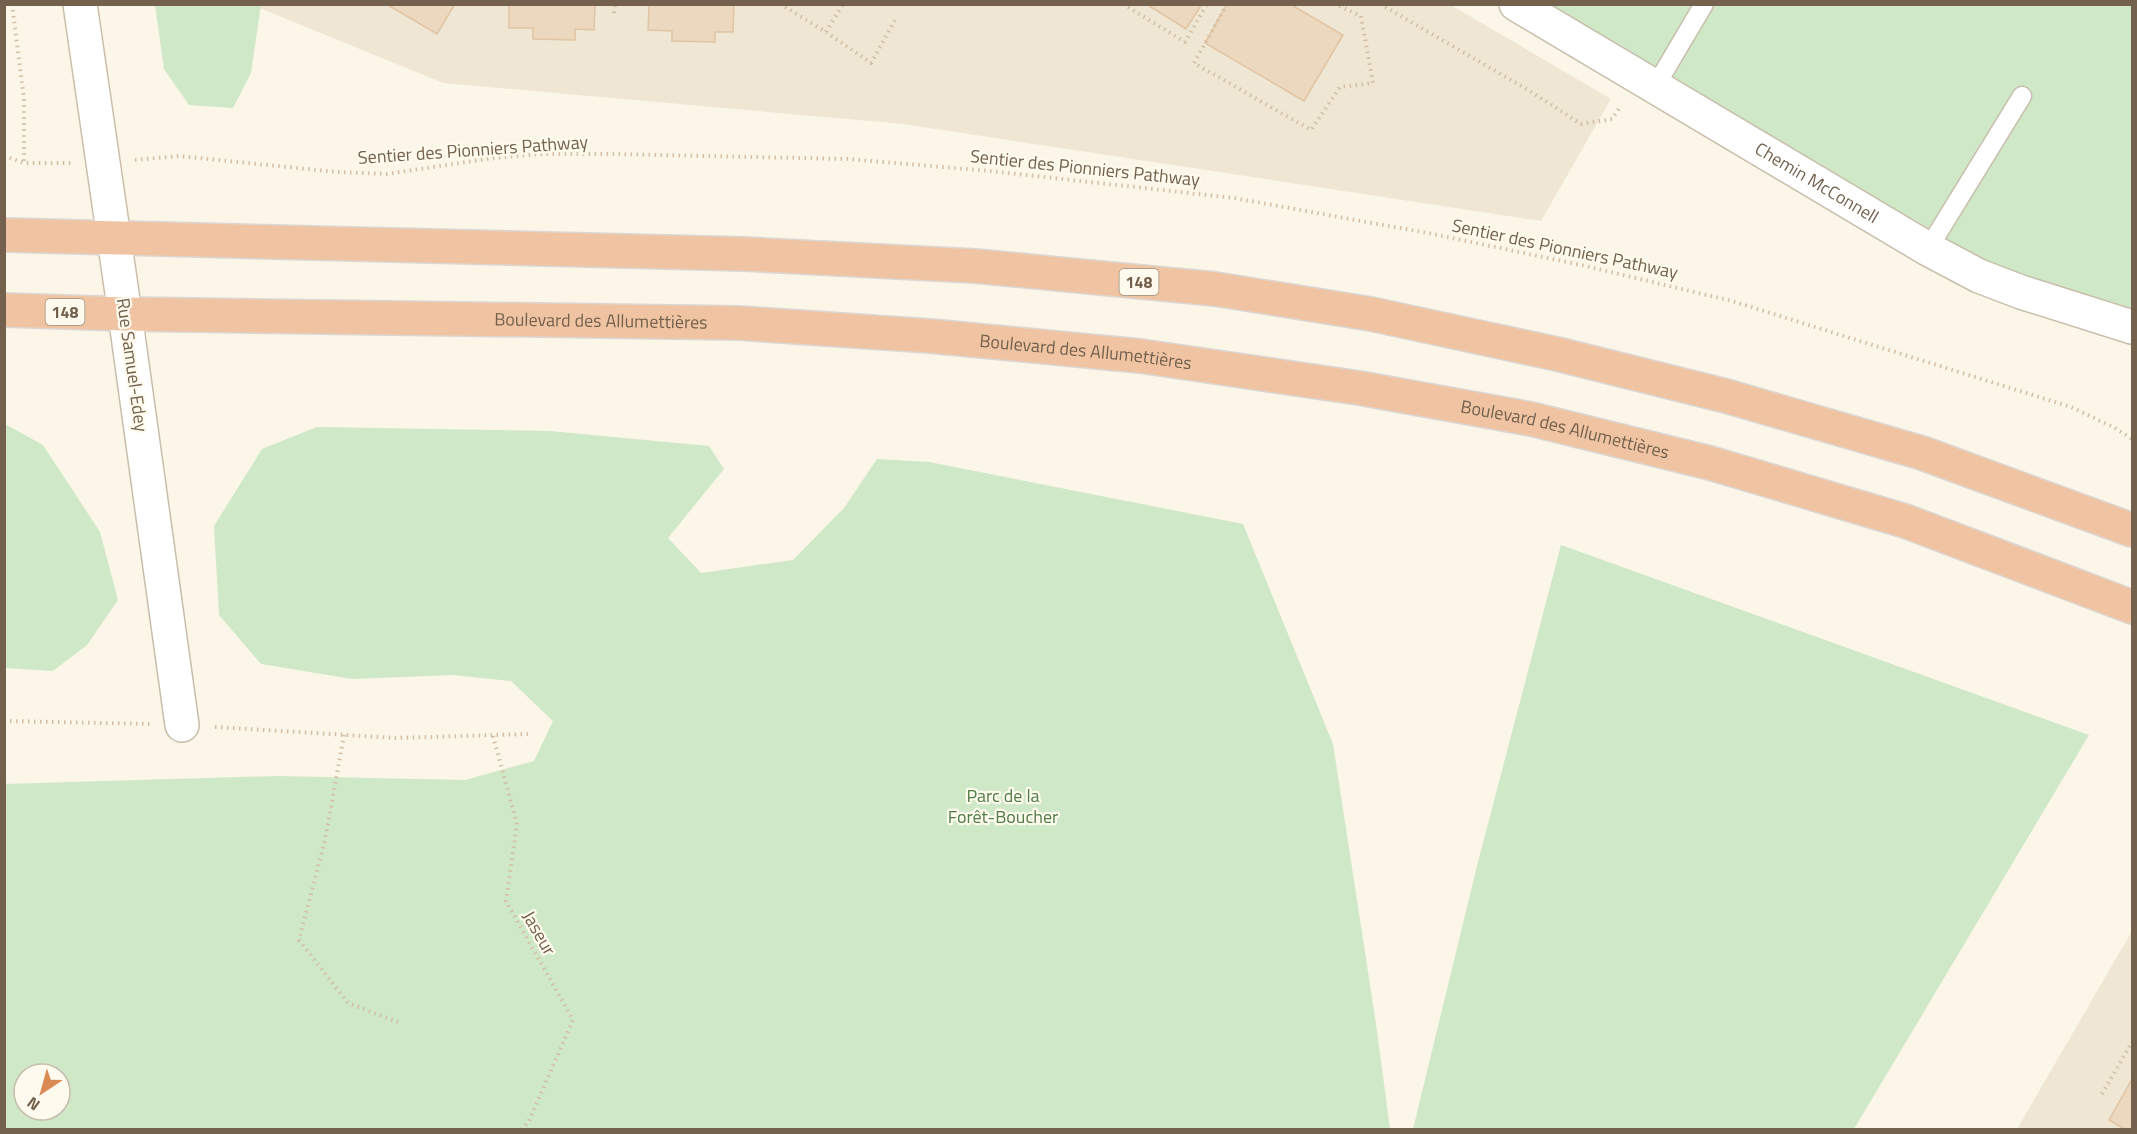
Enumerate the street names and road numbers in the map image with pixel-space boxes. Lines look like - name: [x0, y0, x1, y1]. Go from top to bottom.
- street label: Sentier des Pionniers Pathway: [357, 128, 589, 171]
- street label: Chemin McConnell: [1750, 135, 1884, 230]
- street label: Sentier des Pionniers Pathway: [969, 142, 1201, 193]
- street label: Sentier des Pionniers Pathway: [1449, 211, 1681, 286]
- road number: 148: [1120, 269, 1158, 295]
- street label: Rue Samuel-Edey: [110, 296, 155, 434]
- road number: 148: [46, 299, 84, 325]
- street label: Boulevard des Allumettières: [494, 305, 708, 336]
- street label: Boulevard des Allumettières: [978, 327, 1194, 376]
- street label: Boulevard des Allumettières: [1459, 393, 1672, 466]
- street label: Jaseur: [516, 905, 563, 960]

